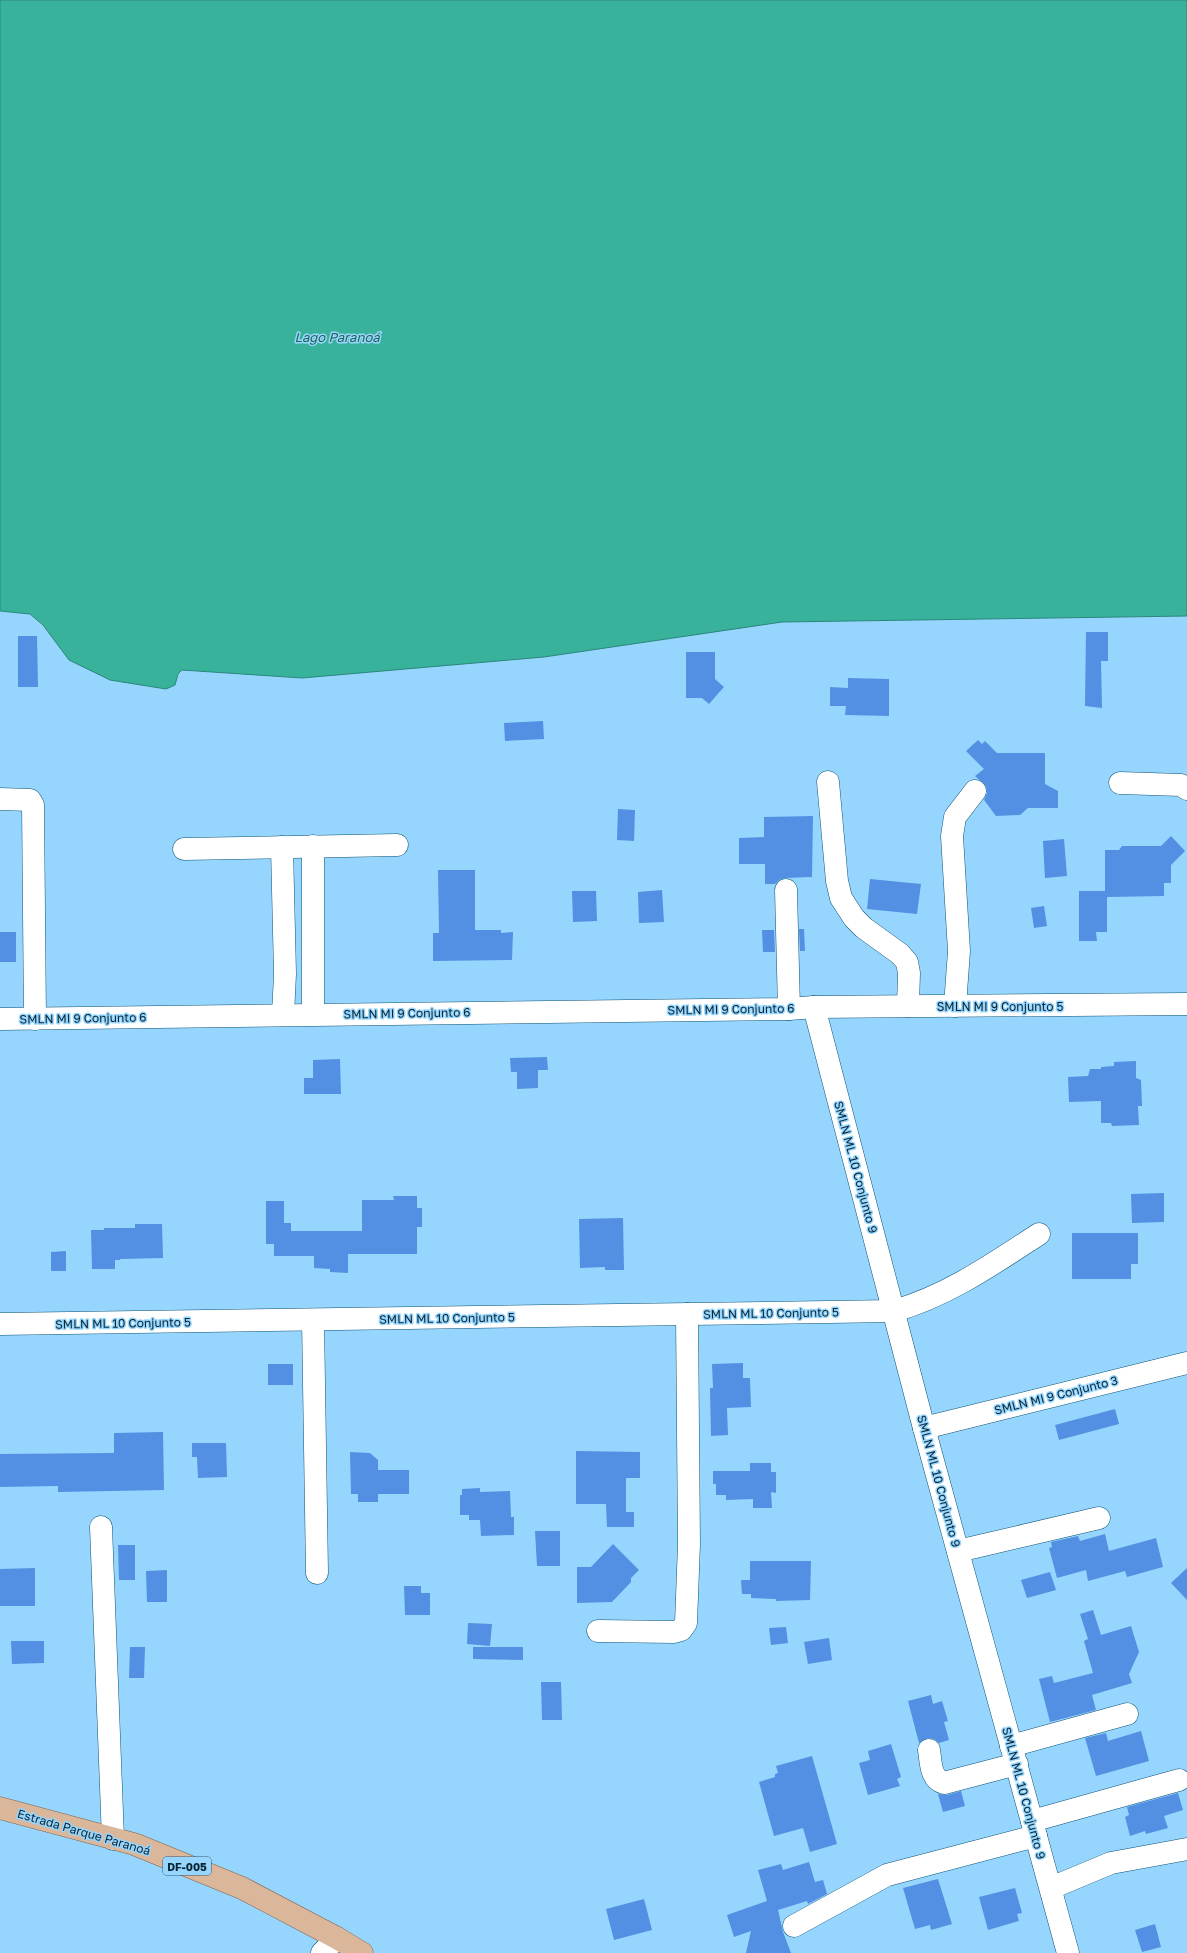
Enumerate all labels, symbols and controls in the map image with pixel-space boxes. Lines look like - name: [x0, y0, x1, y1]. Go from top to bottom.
- water label: Lago Paranoá: [294, 329, 381, 345]
- street label: SMLN MI 9 Conjunto 5: [937, 999, 1063, 1014]
- street label: SMLN MI 9 Conjunto 6: [667, 1000, 795, 1018]
- street label: SMLN MI 9 Conjunto 6: [343, 1004, 471, 1022]
- street label: SMLN MI 9 Conjunto 6: [19, 1009, 147, 1027]
- street label: SMLN ML 10 Conjunto 9: [831, 1099, 881, 1235]
- street label: SMLN ML 10 Conjunto 5: [703, 1304, 839, 1322]
- street label: SMLN ML 10 Conjunto 5: [379, 1309, 515, 1327]
- street label: SMLN ML 10 Conjunto 5: [55, 1314, 191, 1332]
- street label: SMLN MI 9 Conjunto 3: [993, 1372, 1119, 1418]
- street label: SMLN ML 10 Conjunto 9: [914, 1413, 964, 1549]
- street label: SMLN ML 10 Conjunto 9: [999, 1725, 1049, 1861]
- street label: Estrada Parque Paranoá: [16, 1806, 152, 1858]
- road number: DF-005: [163, 1857, 211, 1875]

